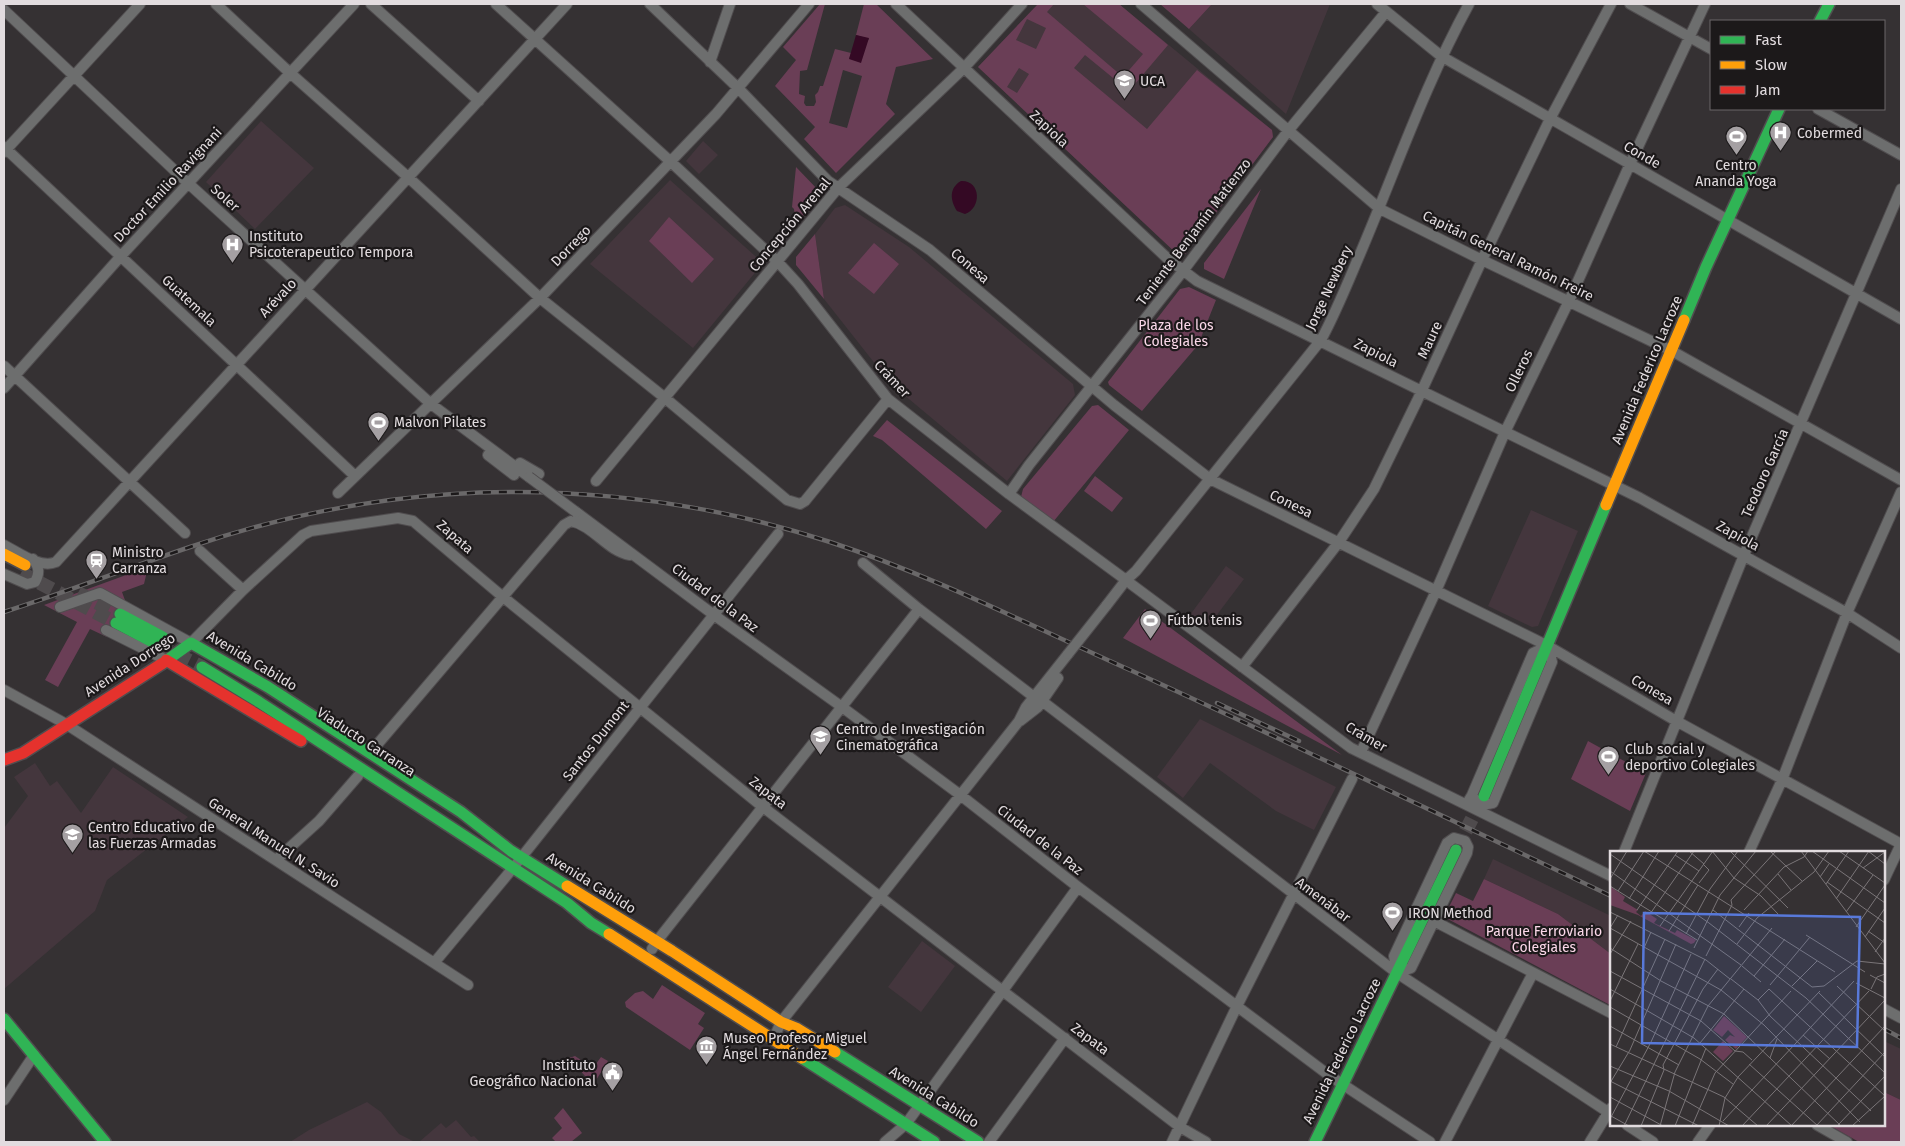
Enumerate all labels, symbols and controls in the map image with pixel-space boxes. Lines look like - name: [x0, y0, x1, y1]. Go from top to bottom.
- legend: [1710, 20, 1885, 110]
- text: Fast: [1755, 31, 1782, 49]
- text: Slow: [1755, 56, 1787, 74]
- school or university icon: UCA: [1112, 69, 1136, 100]
- place label: UCA: [1140, 73, 1165, 90]
- text: Jam: [1755, 81, 1781, 99]
- street label: Zapiola: [1026, 107, 1072, 151]
- hospital icon: Cobermed: [1769, 121, 1793, 152]
- street label: Doctor Emilio Ravignani: [110, 124, 226, 246]
- sports icon: Centro Ananda Yoga: [1724, 125, 1748, 156]
- place label: Cobermed: [1797, 125, 1862, 142]
- street label: Conde: [1620, 138, 1664, 172]
- street label: Teniente Benjamín Matienzo: [1133, 155, 1255, 309]
- place label: Centro Ananda Yoga: [1695, 157, 1777, 190]
- street label: Concepción Arenal: [746, 175, 834, 275]
- street label: Soler: [207, 181, 243, 216]
- street label: Capitán General Ramón Freire: [1420, 207, 1596, 305]
- street label: Dorrego: [547, 222, 595, 270]
- place label: Instituto Psicoterapeutico Tempora: [249, 228, 413, 261]
- hospital icon: Instituto Psicoterapeutico Tempora: [221, 232, 245, 263]
- street label: Jorge Newbery: [1302, 243, 1356, 333]
- street label: Conesa: [947, 245, 993, 287]
- street label: Guatemala: [158, 272, 220, 330]
- street label: Arévalo: [256, 275, 300, 321]
- street label: Avenida Federico Lacroze: [1608, 293, 1686, 447]
- park label: Plaza de los Colegiales: [1138, 317, 1214, 350]
- street label: Maure: [1414, 319, 1446, 361]
- street label: Zapiola: [1351, 335, 1401, 371]
- street label: Olleros: [1501, 347, 1537, 395]
- street label: Crámer: [870, 357, 914, 402]
- sports icon: Malvon Pilates: [366, 410, 390, 441]
- place label: Malvon Pilates: [394, 414, 486, 431]
- street label: Teodoro García: [1738, 426, 1792, 520]
- street label: Conesa: [1267, 486, 1315, 522]
- street label: Zapata: [433, 516, 477, 558]
- street label: Zapiola: [1713, 517, 1763, 555]
- place label: Ministro Carranza: [112, 544, 167, 577]
- station icon: Ministro Carranza: [84, 548, 108, 579]
- street label: Ciudad de la Paz: [668, 560, 762, 636]
- sports icon: Fútbol tenis: [1139, 608, 1163, 639]
- place label: Fútbol tenis: [1167, 612, 1242, 629]
- street label: Avenida Cabildo: [204, 627, 300, 695]
- street label: Avenida Dorrego: [81, 629, 179, 701]
- street label: Conesa: [1628, 671, 1676, 709]
- street label: Santos Dumont: [559, 697, 633, 785]
- street label: Viaducto Carranza: [313, 704, 419, 780]
- street label: Crámer: [1342, 718, 1390, 756]
- place label: Centro de Investigación Cinematográfica: [836, 721, 985, 754]
- school or university icon: Centro de Investigación Cinematográfica: [808, 725, 832, 756]
- place label: Club social y deportivo Colegiales: [1625, 741, 1755, 774]
- sports icon: Club social y deportivo Colegiales: [1597, 745, 1621, 776]
- street label: Zapata: [746, 773, 790, 813]
- street label: General Manuel N. Savio: [205, 794, 343, 892]
- street label: Ciudad de la Paz: [994, 801, 1086, 879]
- place label: Centro Educativo de las Fuerzas Armadas: [88, 819, 217, 852]
- school or university icon: Centro Educativo de las Fuerzas Armadas: [60, 823, 84, 854]
- street label: Avenida Cabildo: [543, 849, 639, 917]
- inset map: [1610, 851, 1885, 1126]
- street label: Amenábar: [1292, 874, 1354, 927]
- sports icon: IRON Method: [1380, 901, 1404, 932]
- place label: IRON Method: [1408, 905, 1492, 922]
- park label: Parque Ferroviario Colegiales: [1486, 923, 1602, 956]
- street label: Avenida Federico Lacroze: [1299, 975, 1385, 1127]
- street label: Zapata: [1068, 1019, 1112, 1059]
- place label: Museo Profesor Miguel Ángel Fernández: [723, 1030, 867, 1063]
- museum icon: Museo Profesor Miguel Ángel Fernández: [695, 1034, 719, 1065]
- place label: Instituto Geográfico Nacional: [469, 1057, 596, 1090]
- public building icon: Instituto Geográfico Nacional: [600, 1061, 624, 1092]
- street label: Avenida Cabildo: [886, 1063, 982, 1131]

